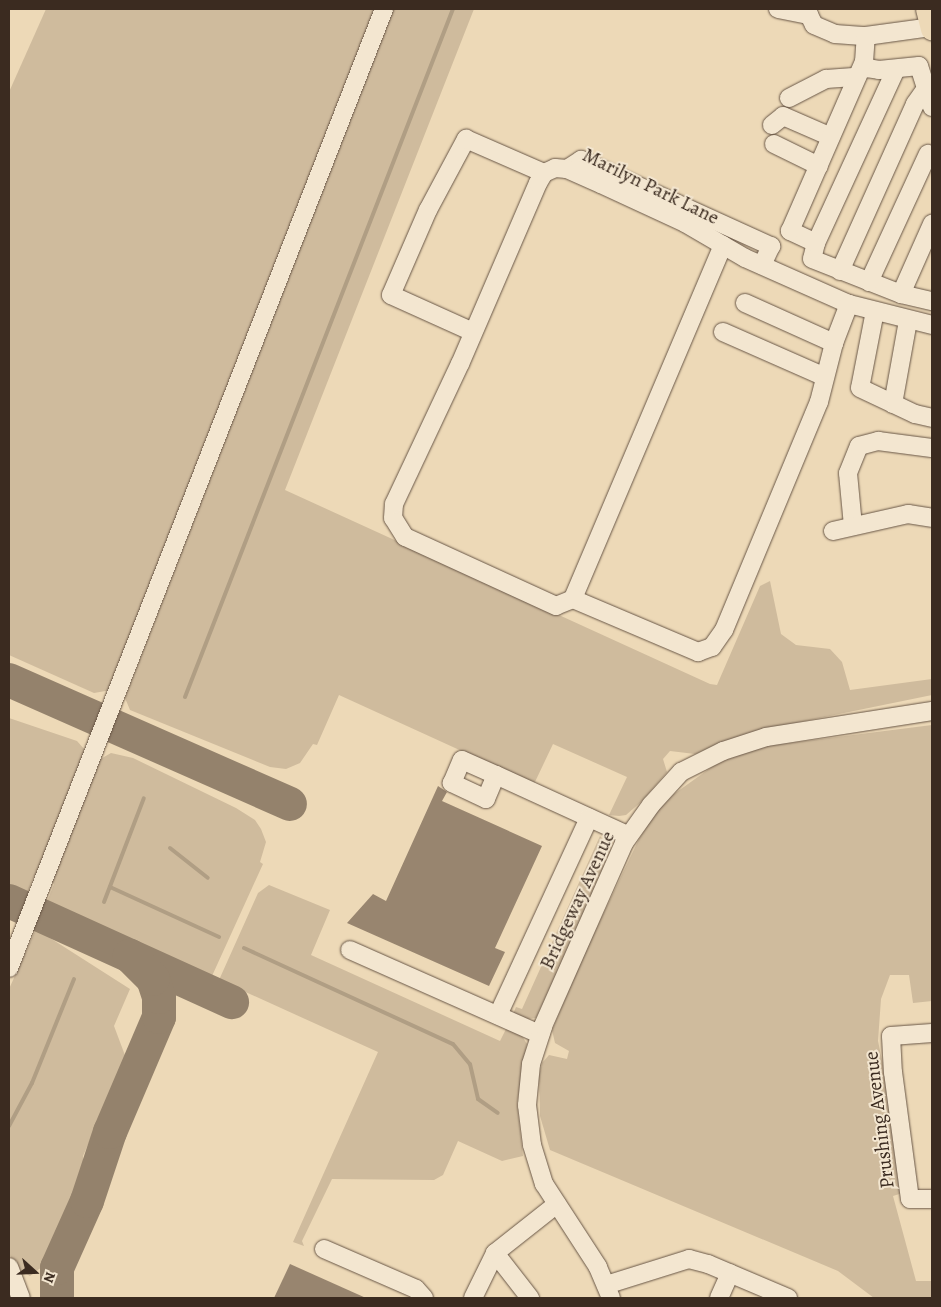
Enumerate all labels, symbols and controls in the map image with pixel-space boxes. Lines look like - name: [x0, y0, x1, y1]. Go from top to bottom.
- street label: Marilyn Park Lane: [579, 143, 723, 229]
- street label: Bridgeway Avenue: [534, 827, 620, 973]
- street label: Prushing Avenue: [859, 1050, 899, 1190]
- north arrow: [10, 1247, 60, 1297]
- text: N: [39, 1269, 60, 1285]

